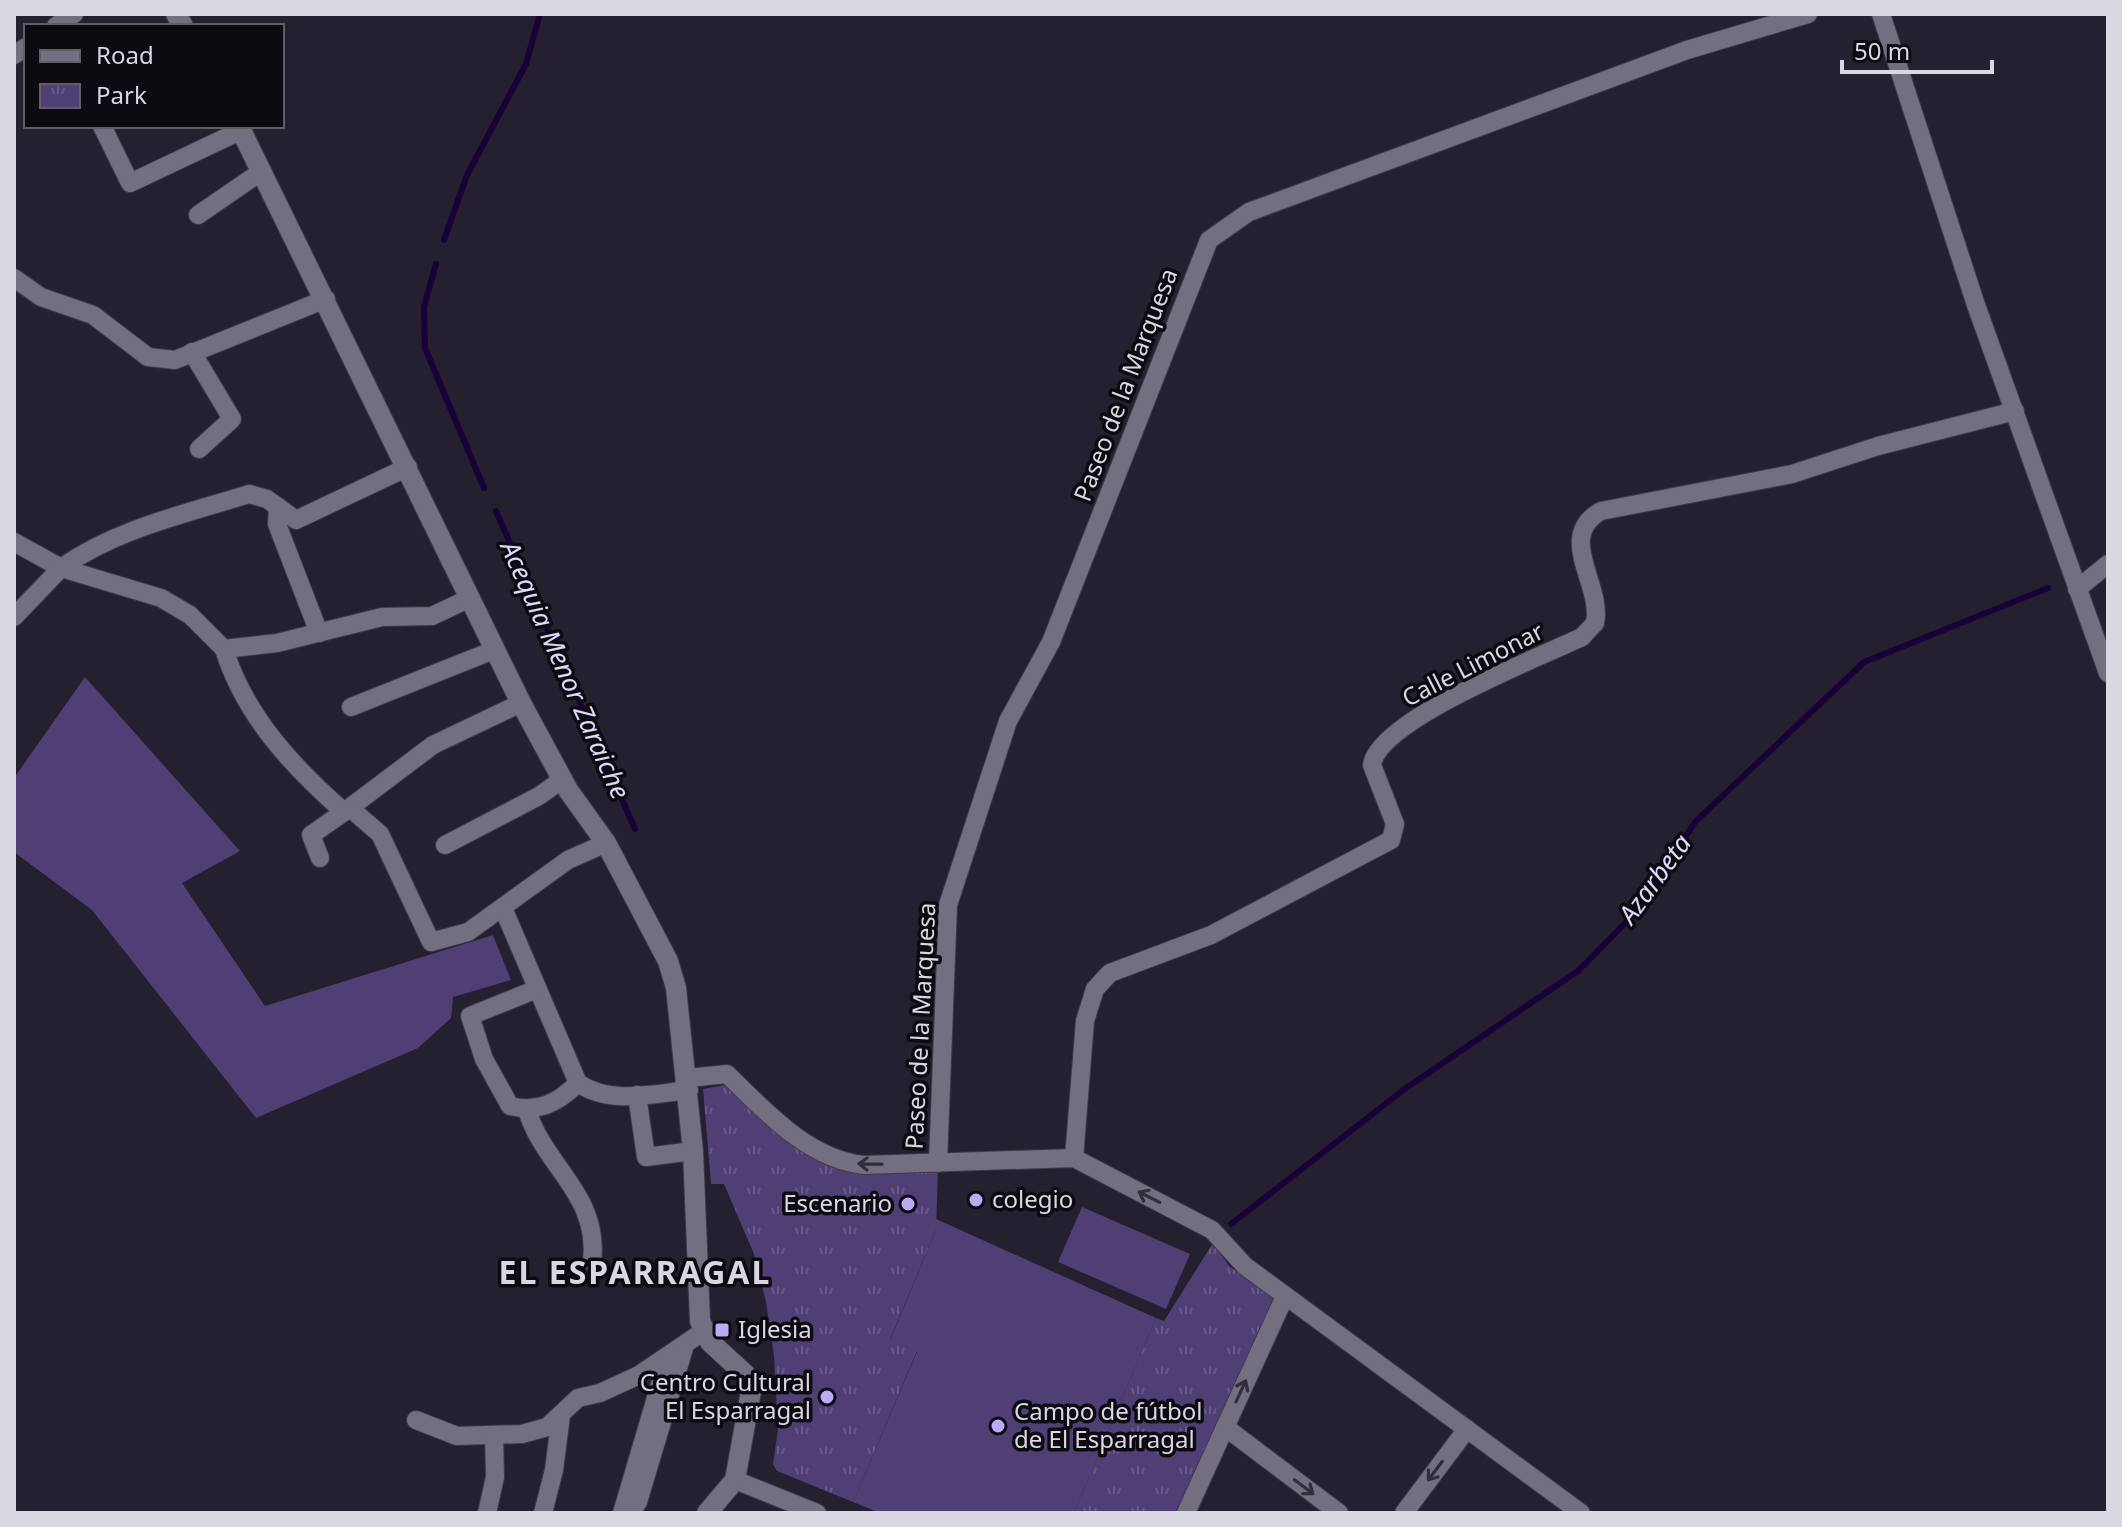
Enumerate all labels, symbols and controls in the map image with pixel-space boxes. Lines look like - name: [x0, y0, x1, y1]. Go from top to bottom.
- legend: [24, 24, 284, 128]
- scale bar: [1842, 24, 1992, 74]
- text: 50 m: [1854, 34, 1910, 67]
- text: Road: [96, 38, 154, 71]
- text: Park: [96, 78, 147, 111]
- street label: Paseo de la Marquesa: [1065, 263, 1184, 506]
- water label: Acequia Menor Zaraiche: [492, 533, 639, 804]
- street label: Calle Limonar: [1396, 614, 1549, 713]
- water label: Azarbeta: [1608, 826, 1699, 932]
- street label: Paseo de la Marquesa: [897, 902, 942, 1150]
- one-way arrow: [857, 1156, 884, 1172]
- place label: colegio: [992, 1182, 1073, 1215]
- place label: Escenario: [783, 1186, 892, 1219]
- one-way arrow: [1137, 1188, 1161, 1204]
- marker: colegio: [967, 1191, 985, 1209]
- marker: Escenario: [899, 1195, 917, 1213]
- district label: EL ESPARRAGAL: [499, 1250, 771, 1293]
- place label: Iglesia: [738, 1312, 812, 1345]
- marker: Iglesia: [713, 1321, 731, 1339]
- place label: Centro Cultural El Esparragal: [640, 1365, 811, 1426]
- one-way arrow: [1235, 1379, 1250, 1404]
- marker: Centro Cultural El Esparragal: [818, 1388, 836, 1406]
- place label: Campo de fútbol de El Esparragal: [1014, 1394, 1202, 1455]
- marker: Campo de fútbol de El Esparragal: [989, 1417, 1007, 1435]
- one-way arrow: [1427, 1460, 1444, 1481]
- one-way arrow: [1293, 1478, 1314, 1495]

